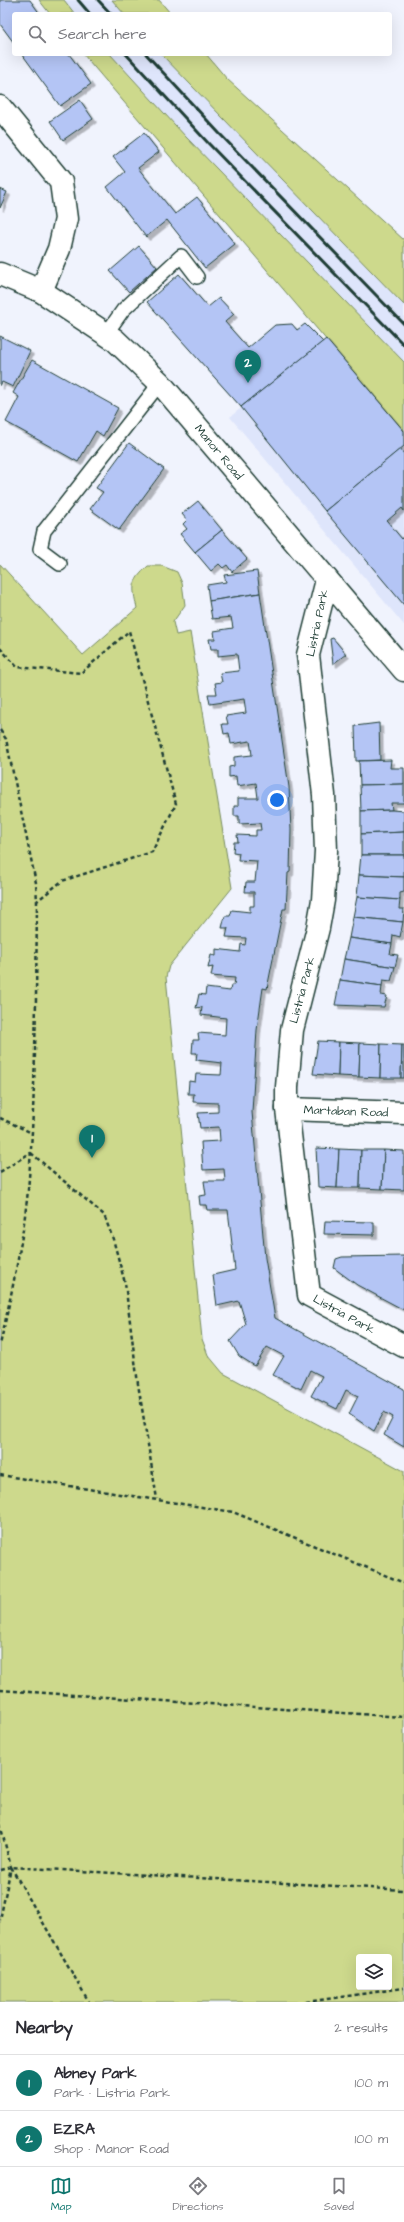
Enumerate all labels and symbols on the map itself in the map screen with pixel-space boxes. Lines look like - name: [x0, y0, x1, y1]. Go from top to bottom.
- pin: 2: [235, 350, 261, 383]
- street label: Manor Road: [190, 421, 247, 484]
- street label: Listria Park: [302, 587, 333, 658]
- your location: [267, 790, 287, 810]
- street label: Listria Park: [285, 954, 320, 1025]
- street label: Martaban Road: [303, 1102, 389, 1121]
- pin: 1: [79, 1125, 105, 1158]
- street label: Listria Park: [310, 1290, 378, 1339]

